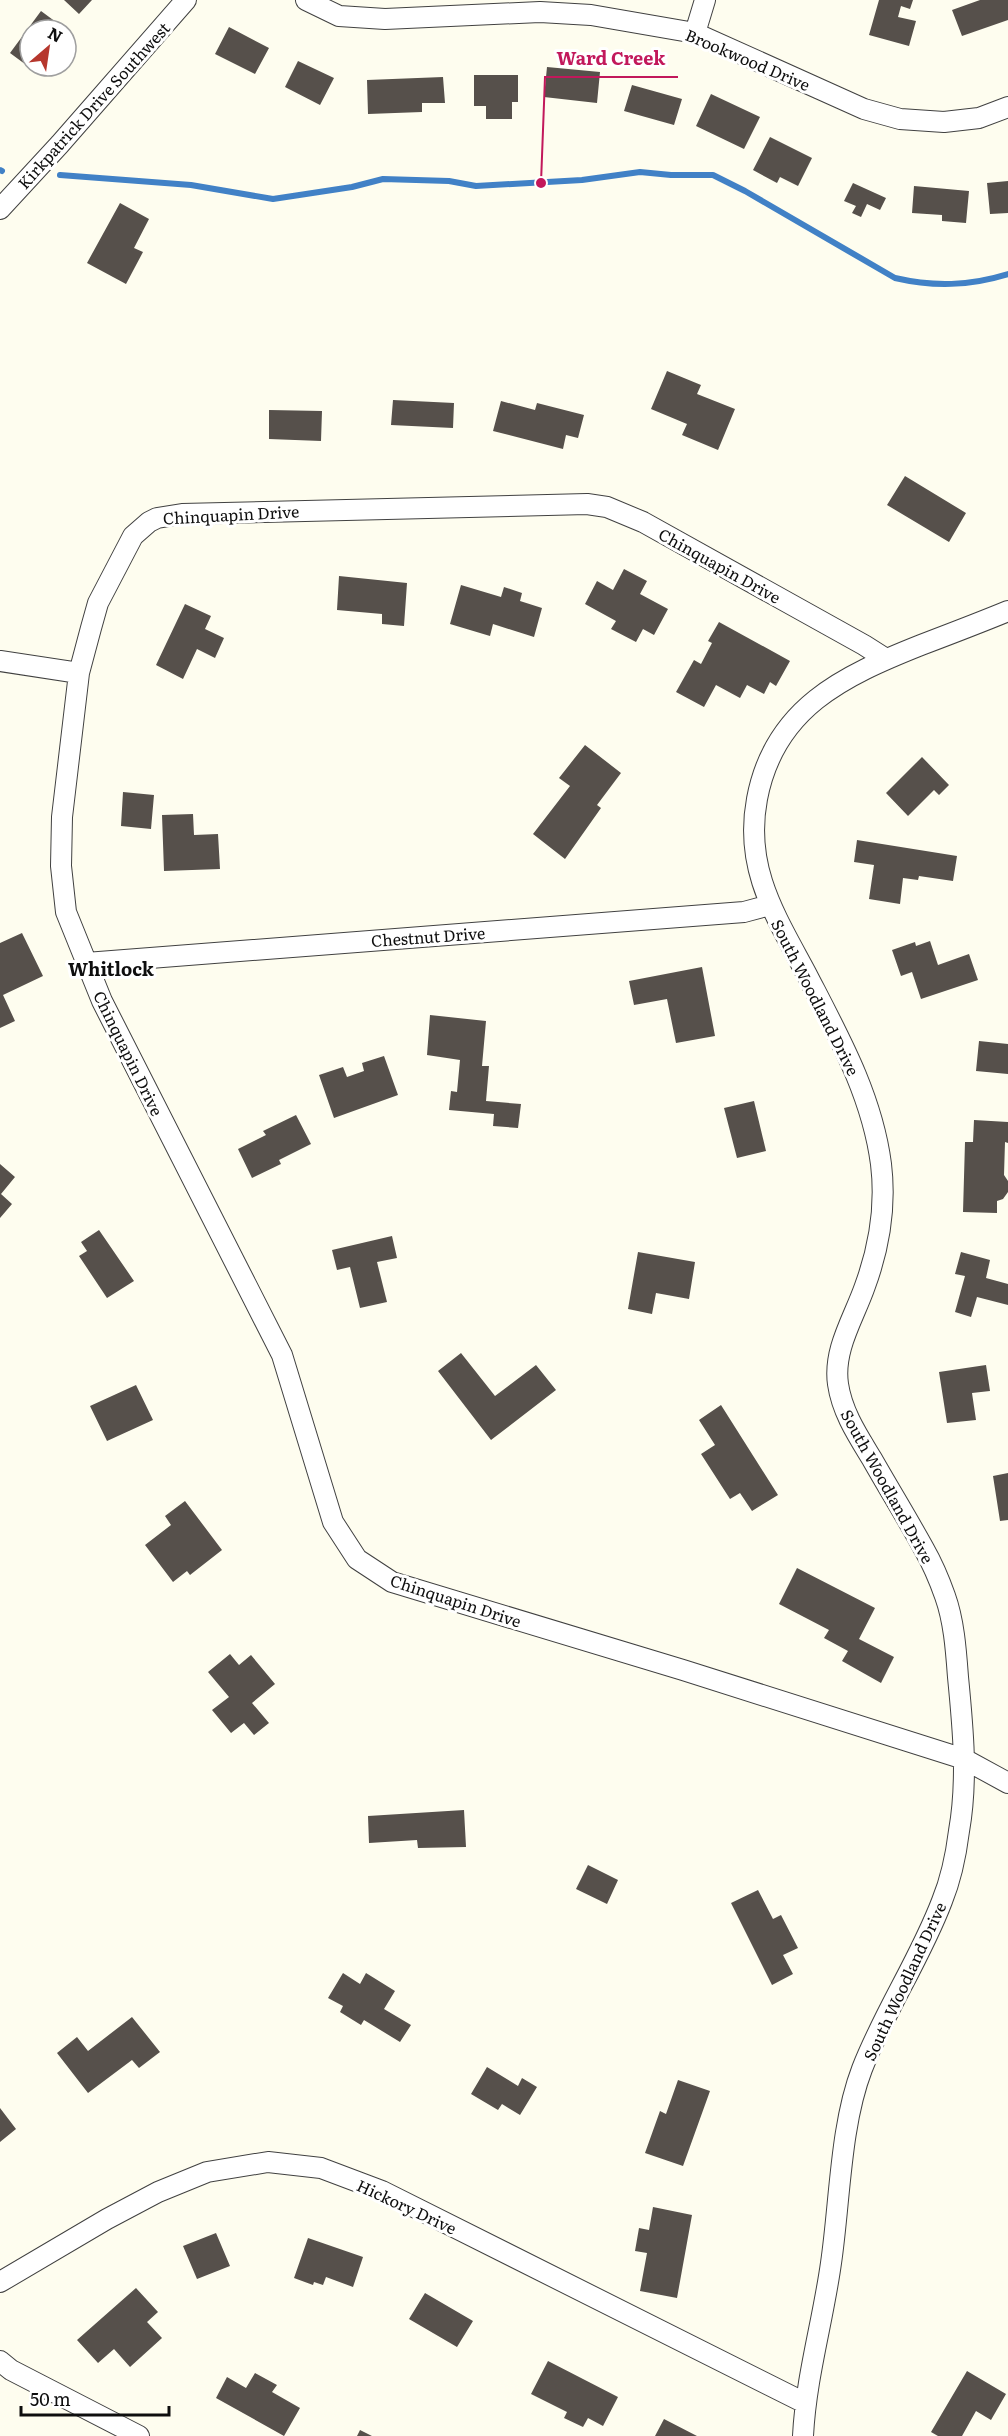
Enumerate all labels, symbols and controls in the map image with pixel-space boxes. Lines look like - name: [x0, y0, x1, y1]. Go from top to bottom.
- street label: Kirkpatrick Drive Southwest: [11, 16, 175, 194]
- north arrow: [18, 18, 78, 78]
- text: N: [44, 20, 67, 48]
- street label: Brookwood Drive: [682, 22, 814, 96]
- callout: Ward Creek: [545, 41, 678, 77]
- text: Ward Creek: [557, 44, 666, 71]
- street label: Chinquapin Drive: [162, 498, 300, 530]
- street label: Chinquapin Drive: [654, 521, 786, 609]
- street label: South Woodland Drive: [766, 915, 866, 1079]
- street label: Chestnut Drive: [370, 920, 486, 952]
- district label: Whitlock: [68, 955, 155, 982]
- street label: Chinquapin Drive: [88, 986, 170, 1120]
- street label: South Woodland Drive: [836, 1405, 940, 1567]
- street label: Chinquapin Drive: [387, 1567, 525, 1633]
- street label: South Woodland Drive: [857, 1898, 951, 2064]
- street label: Hickory Drive: [353, 2172, 461, 2240]
- scale bar: [21, 2379, 170, 2417]
- text: 50 m: [30, 2385, 71, 2412]

